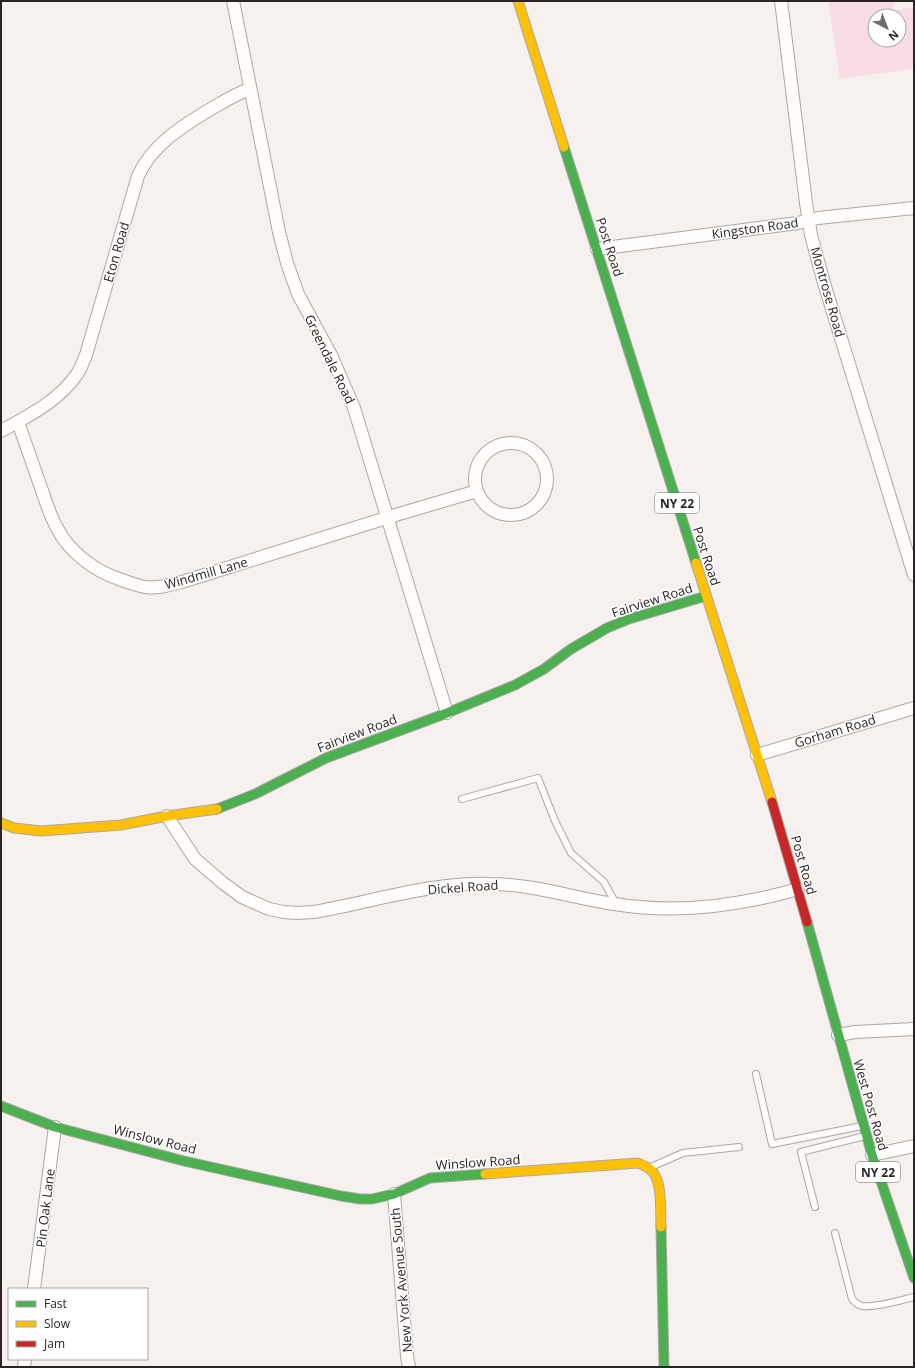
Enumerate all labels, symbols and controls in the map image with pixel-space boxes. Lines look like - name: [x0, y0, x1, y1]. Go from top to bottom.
- north arrow: [867, 8, 907, 48]
- text: N: [886, 27, 902, 44]
- street label: Kingston Road: [711, 213, 799, 243]
- street label: Post Road: [592, 215, 628, 279]
- street label: Eton Road: [99, 220, 133, 284]
- street label: Montrose Road: [807, 245, 849, 339]
- street label: Greendale Road: [301, 311, 359, 407]
- road number: NY 22: [655, 493, 699, 513]
- street label: Post Road: [689, 524, 725, 588]
- street label: Windmill Lane: [162, 553, 250, 593]
- street label: Fairview Road: [609, 578, 695, 622]
- street label: Fairview Road: [315, 710, 399, 756]
- street label: Gorham Road: [792, 710, 878, 752]
- street label: Post Road: [787, 833, 821, 897]
- street label: Dickel Road: [427, 876, 499, 898]
- street label: West Post Road: [849, 1057, 893, 1153]
- street label: Winslow Road: [112, 1120, 198, 1158]
- street label: Winslow Road: [435, 1150, 521, 1174]
- road number: NY 22: [856, 1162, 900, 1182]
- street label: Pin Oak Lane: [31, 1168, 59, 1248]
- street label: New York Avenue South: [386, 1207, 416, 1353]
- legend: [8, 1288, 148, 1360]
- text: Fast: [44, 1295, 67, 1312]
- text: Slow: [44, 1315, 71, 1332]
- text: Jam: [43, 1335, 65, 1352]

